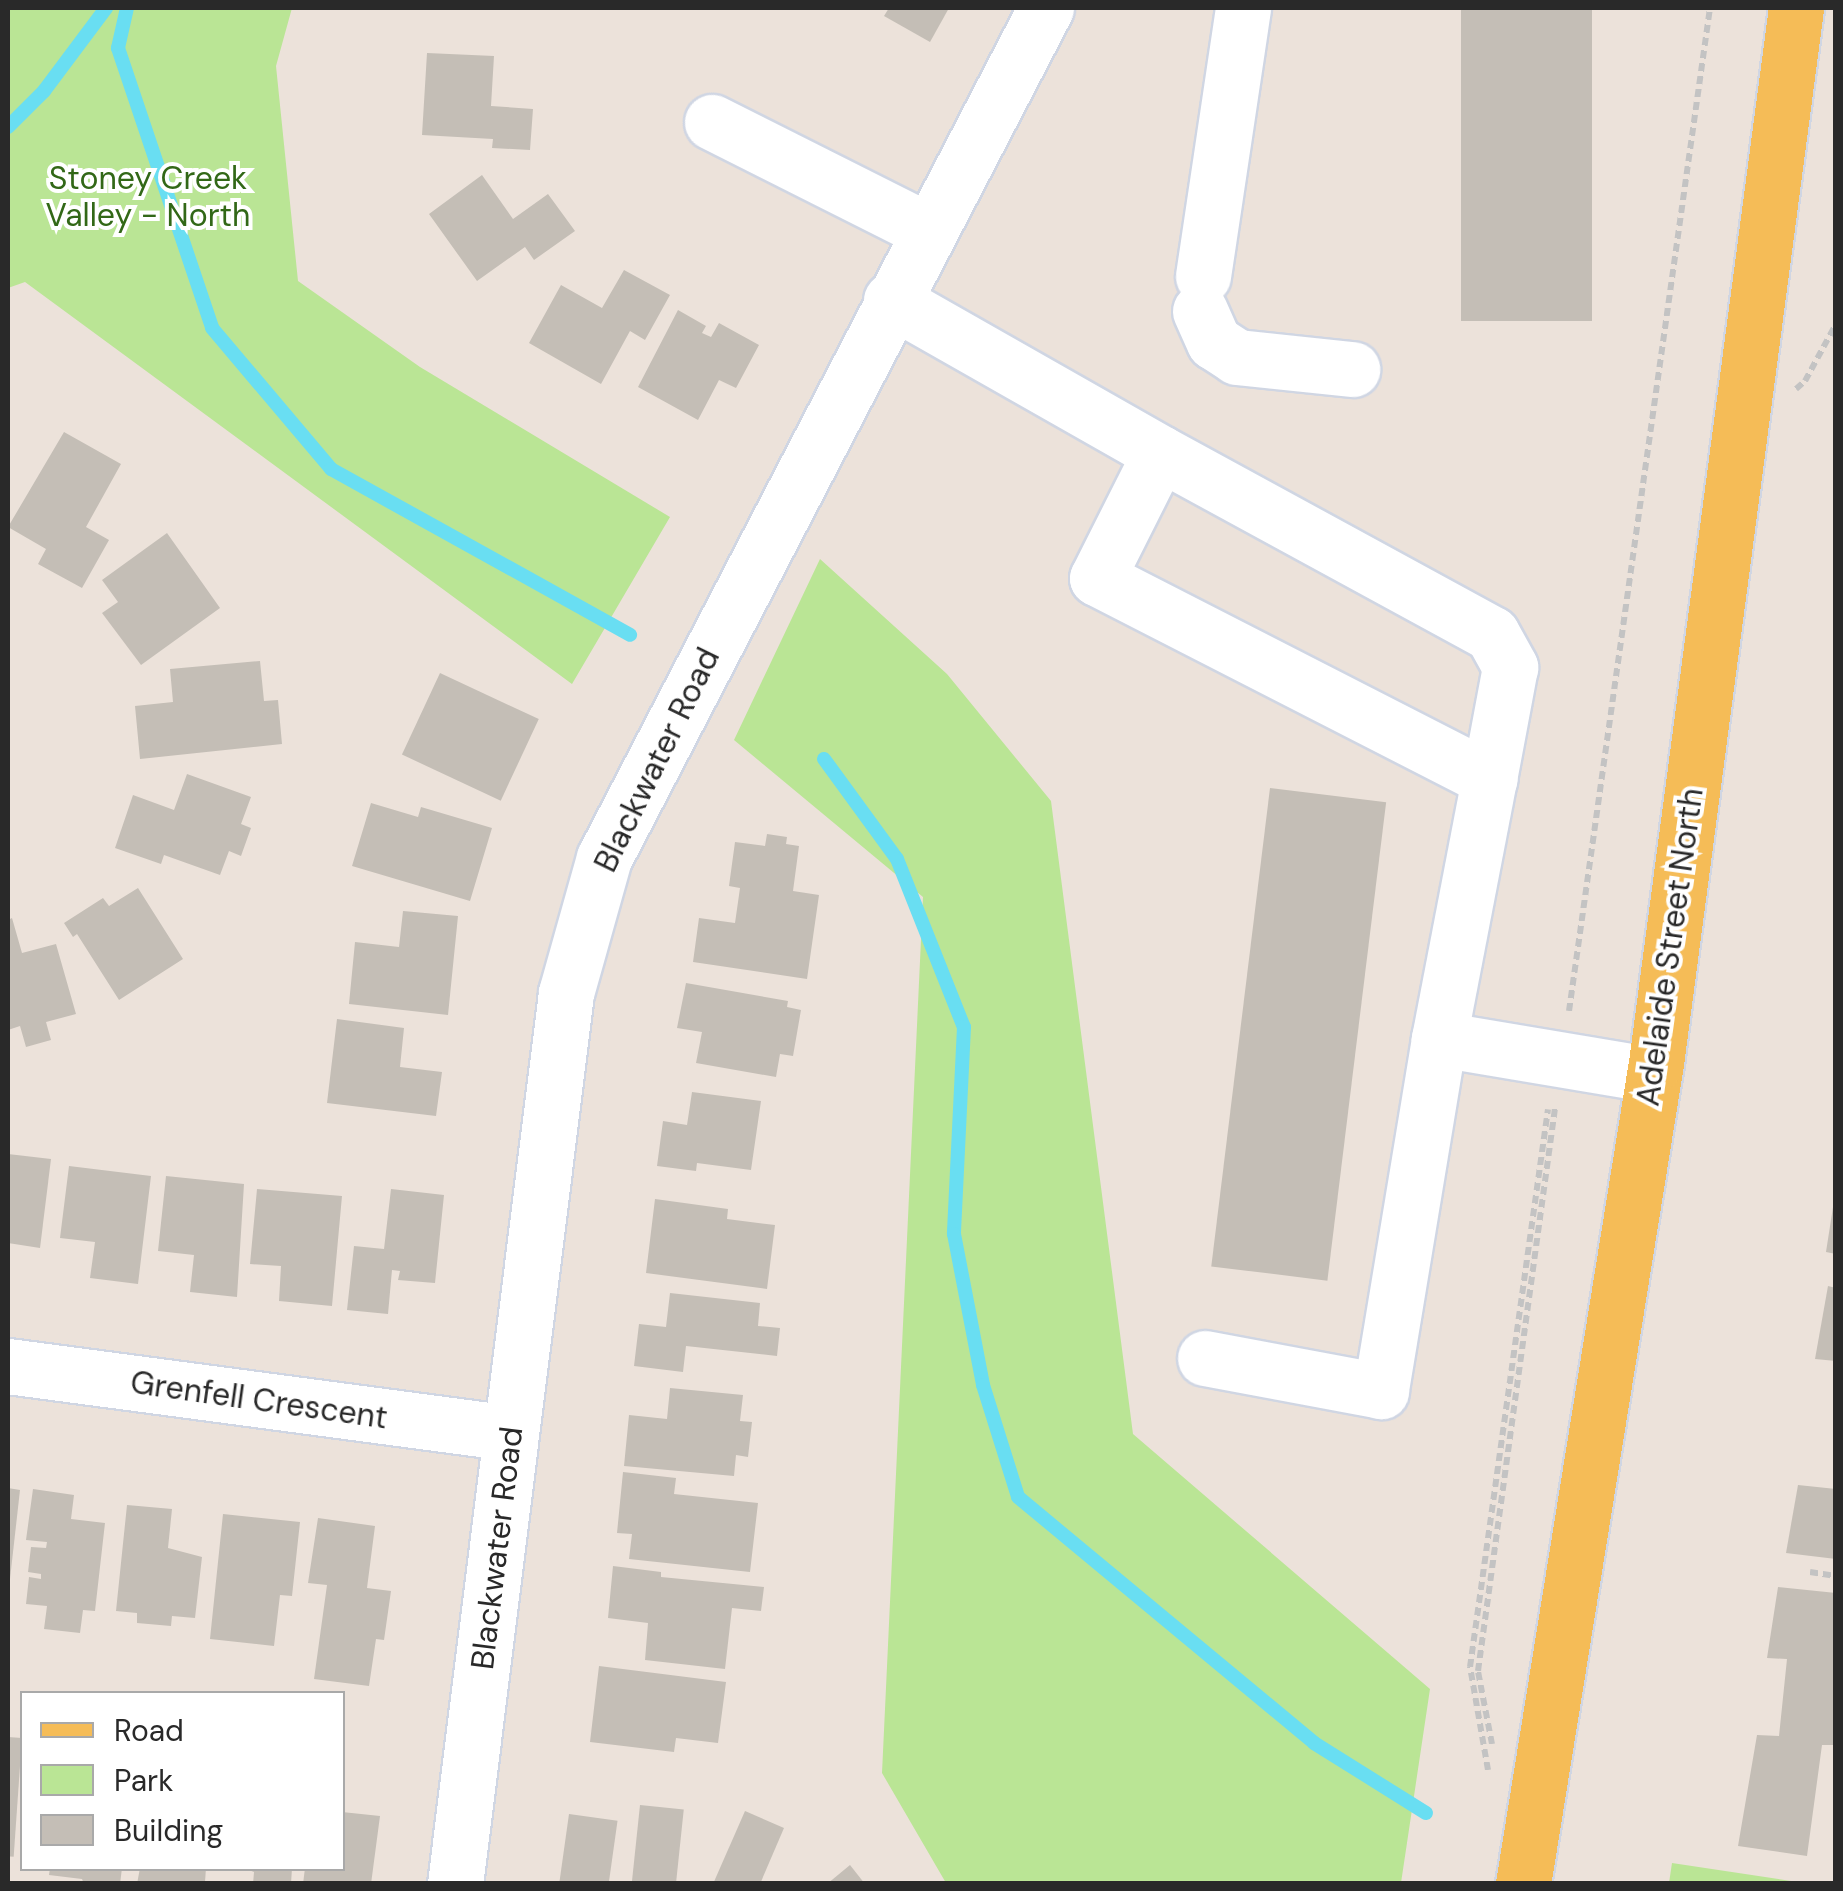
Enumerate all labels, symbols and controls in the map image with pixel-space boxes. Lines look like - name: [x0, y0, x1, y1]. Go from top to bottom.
- park label: Stoney Creek Valley - North: [46, 160, 250, 235]
- street label: Blackwater Road: [586, 642, 728, 878]
- street label: Adelaide Street North: [1629, 786, 1711, 1108]
- street label: Grenfell Crescent: [128, 1363, 390, 1437]
- street label: Blackwater Road: [463, 1424, 531, 1672]
- legend: [20, 1691, 345, 1871]
- text: Road: [114, 1711, 184, 1750]
- text: Park: [114, 1761, 173, 1800]
- text: Building: [114, 1811, 223, 1850]

